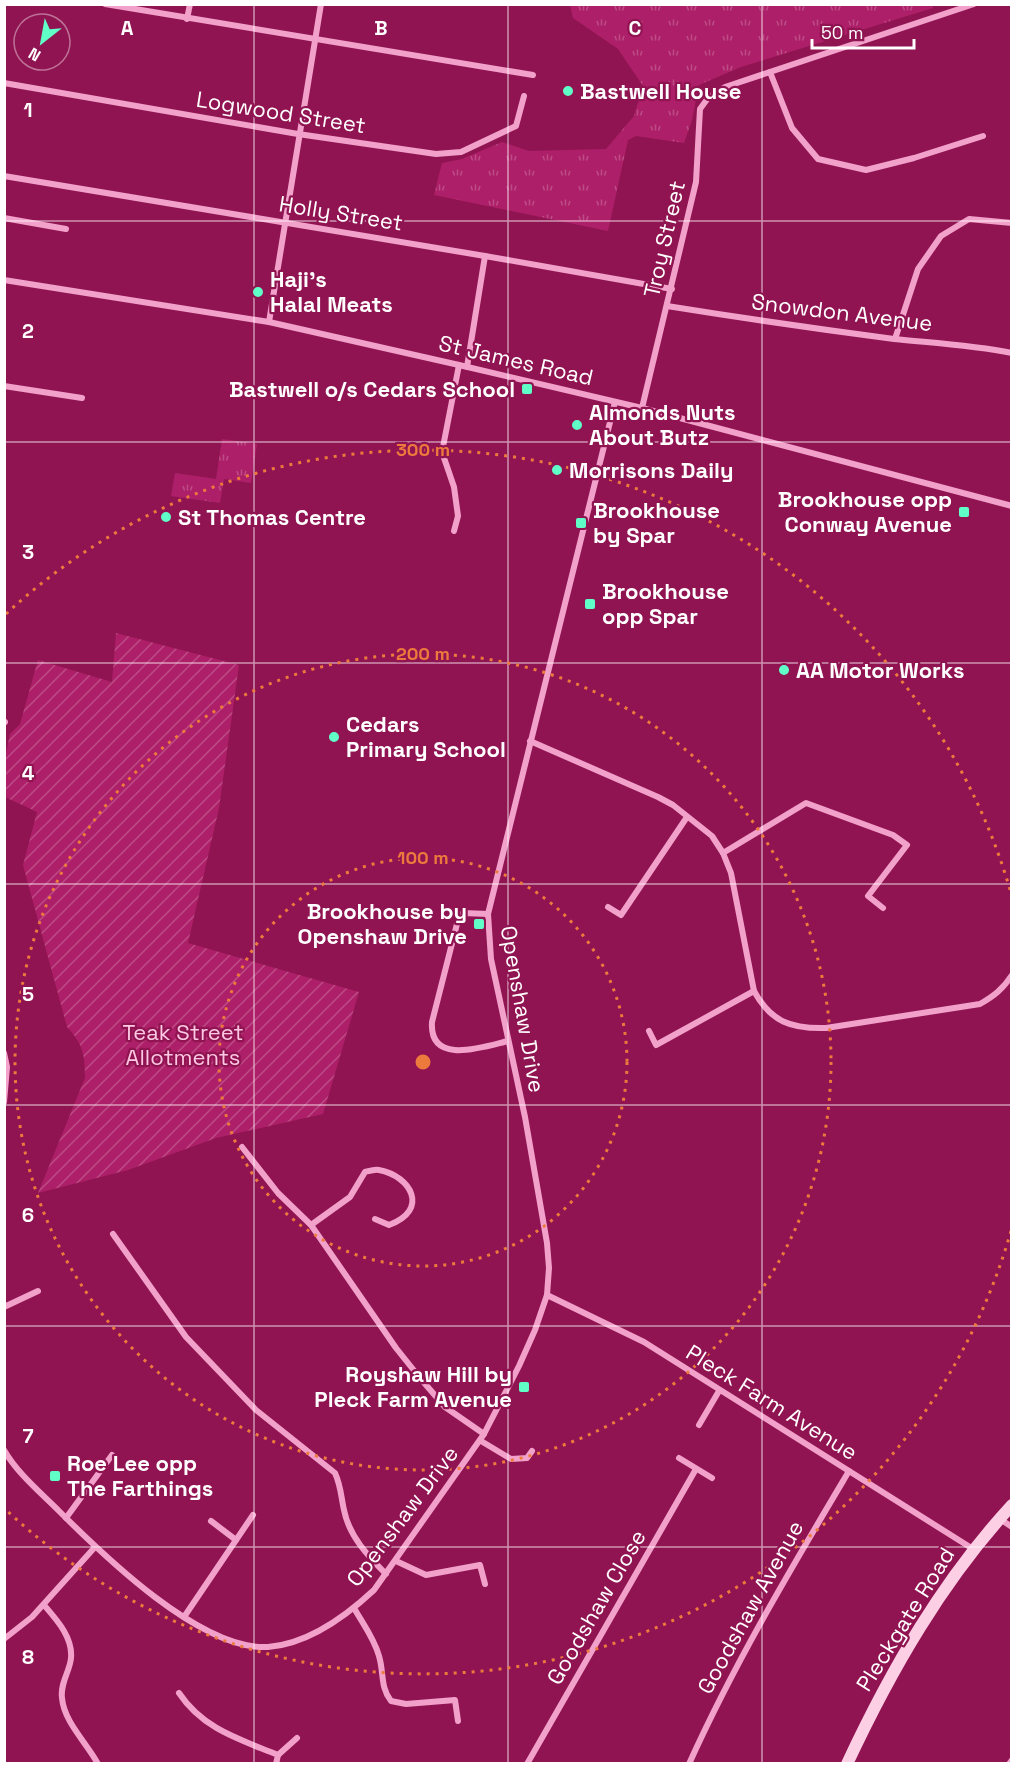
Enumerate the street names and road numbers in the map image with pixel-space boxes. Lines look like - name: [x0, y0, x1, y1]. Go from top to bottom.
- street label: Logwood Street: [194, 85, 368, 139]
- street label: Troy Street: [637, 178, 691, 300]
- street label: Holly Street: [277, 189, 405, 237]
- street label: Snowdon Avenue: [750, 287, 934, 337]
- street label: St James Road: [436, 329, 596, 391]
- street label: Openshaw Drive: [495, 923, 551, 1095]
- street label: Pleck Farm Avenue: [681, 1338, 863, 1466]
- street label: Openshaw Drive: [340, 1440, 464, 1592]
- street label: Goodshaw Avenue: [691, 1515, 809, 1699]
- street label: Goodshaw Close: [540, 1524, 652, 1690]
- street label: Pleckgate Road: [850, 1542, 960, 1696]

